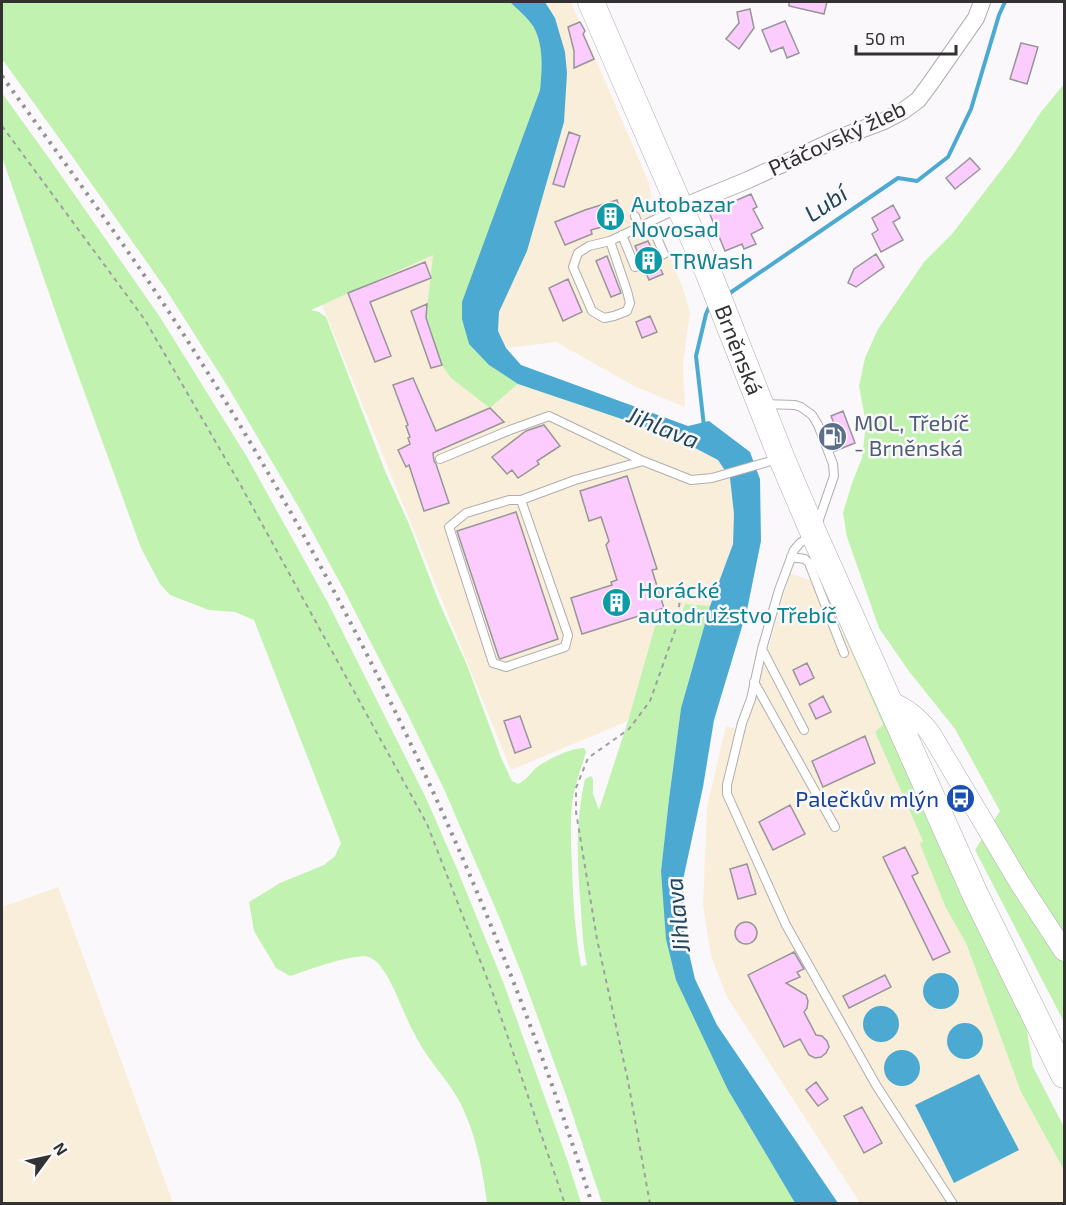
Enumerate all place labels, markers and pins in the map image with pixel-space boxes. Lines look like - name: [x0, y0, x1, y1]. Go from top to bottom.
- place label: Autobazar Novosad: [631, 190, 735, 241]
- building icon: Autobazar Novosad: [594, 201, 626, 233]
- building icon: TRWash: [633, 245, 665, 277]
- place label: TRWash: [670, 247, 753, 273]
- place label: MOL, Třebíč - Brněnská: [854, 409, 969, 460]
- fuel station icon: MOL, Třebíč - Brněnská: [817, 420, 849, 452]
- place label: Horácké autodružstvo Třebíč: [638, 576, 837, 627]
- building icon: Horácké autodružstvo Třebíč: [601, 587, 633, 619]
- bus stop icon: Palečkův mlýn: [944, 783, 976, 815]
- place label: Palečkův mlýn: [795, 785, 939, 811]

